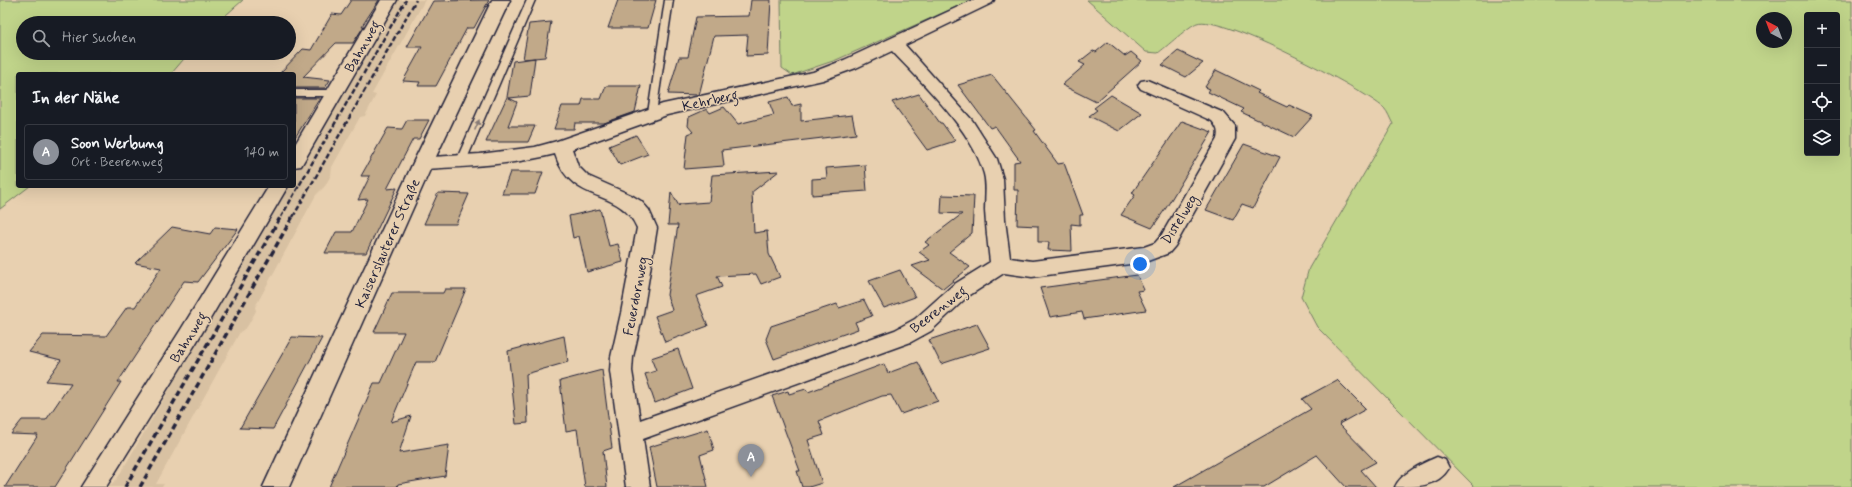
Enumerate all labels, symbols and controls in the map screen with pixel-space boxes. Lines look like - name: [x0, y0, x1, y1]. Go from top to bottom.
- north arrow: [1756, 12, 1792, 48]
- map controls: [1804, 12, 1840, 156]
- button: +: [1804, 12, 1840, 48]
- search box: [16, 16, 296, 60]
- street label: Bahnweg: [341, 17, 387, 77]
- icon: search: [30, 27, 52, 49]
- text: Hier suchen: [62, 28, 136, 48]
- button: −: [1804, 48, 1840, 84]
- button: locate: [1804, 84, 1840, 120]
- street label: Kehrberg: [681, 86, 740, 118]
- text: In der Nähe: [32, 87, 120, 109]
- one-way arrow: [474, 119, 480, 131]
- button: layers: [1804, 120, 1840, 156]
- text: Soon Werbung: [71, 134, 163, 154]
- text: A: [42, 144, 50, 161]
- text: 140 m: [244, 144, 279, 161]
- text: Ort · Beerenweg: [71, 154, 163, 171]
- street label: Kaiserslauterer Straße: [351, 176, 425, 311]
- street label: Distelweg: [1158, 191, 1203, 248]
- your location: [1130, 254, 1150, 274]
- street label: Feuerdornweg: [619, 255, 653, 337]
- street label: Beerenweg: [906, 282, 972, 339]
- street label: Bahnweg: [166, 309, 213, 367]
- pin: A: [738, 444, 764, 477]

